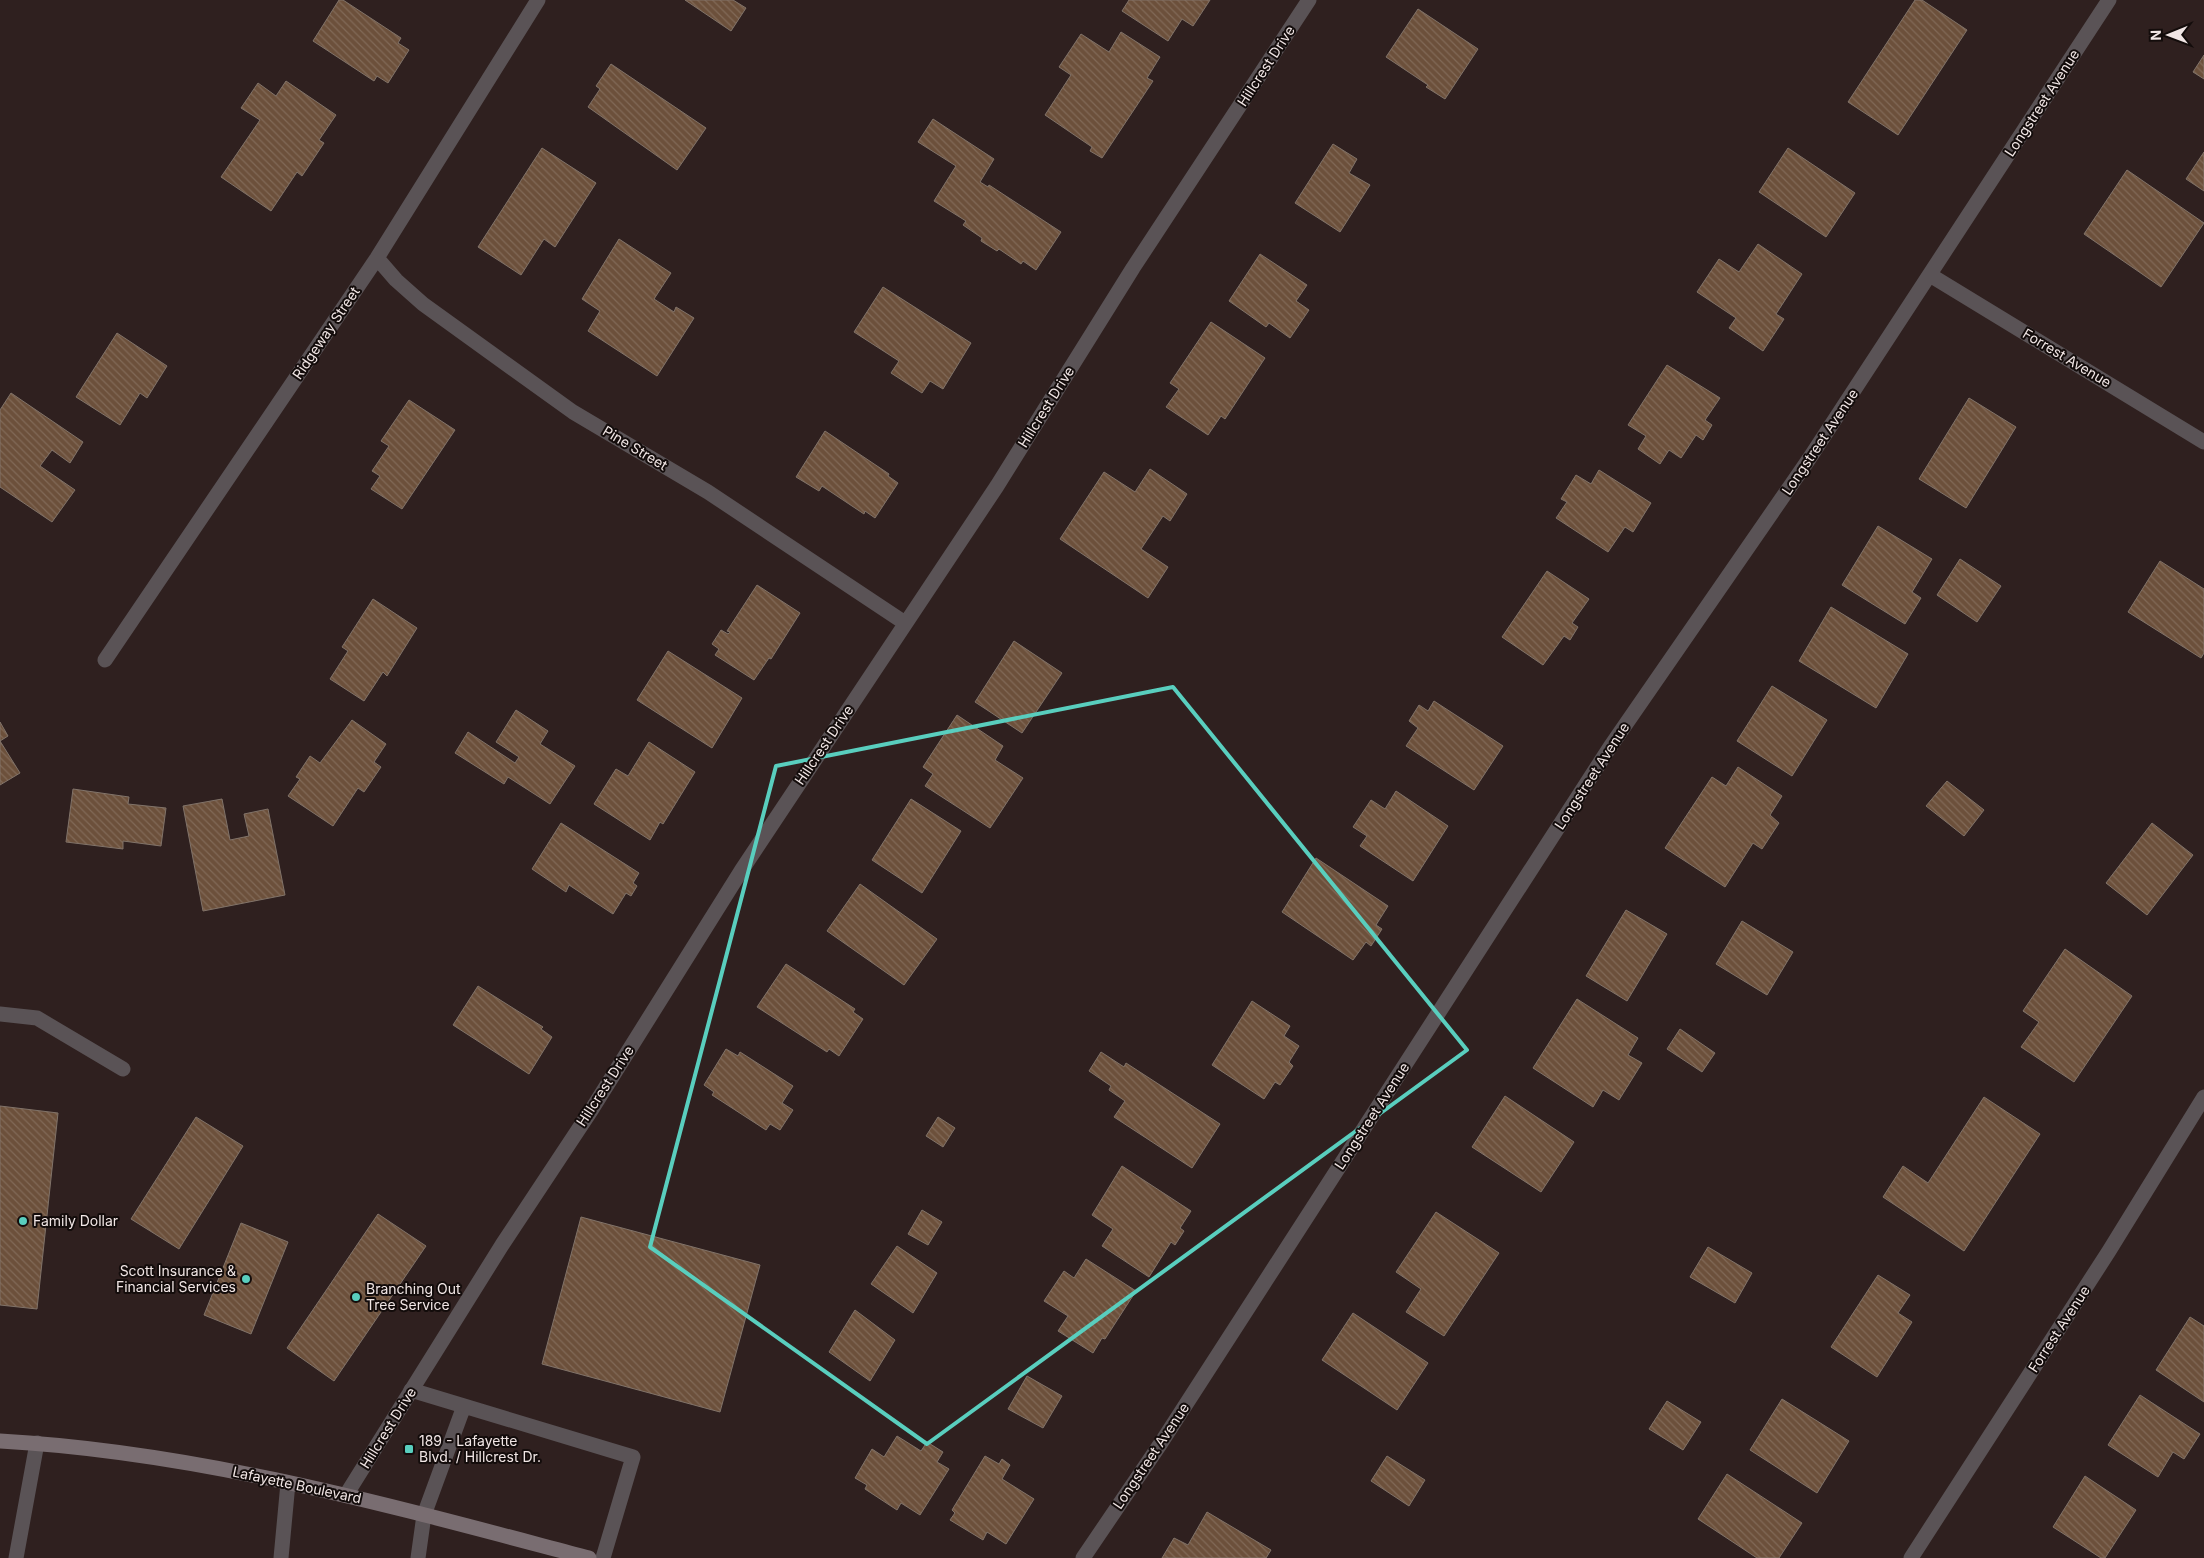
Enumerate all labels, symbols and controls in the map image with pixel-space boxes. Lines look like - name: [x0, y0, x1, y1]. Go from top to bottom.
- north arrow: [2144, 10, 2194, 60]
- street label: Hillcrest Drive: [1233, 22, 1298, 109]
- text: N: [2147, 30, 2164, 41]
- street label: Longstreet Avenue: [2001, 46, 2083, 159]
- street label: Ridgeway Street: [288, 283, 363, 382]
- street label: Forrest Avenue: [2020, 325, 2114, 391]
- street label: Hillcrest Drive: [1014, 363, 1077, 450]
- street label: Longstreet Avenue: [1778, 385, 1861, 498]
- street label: Pine Street: [600, 422, 671, 474]
- street label: Hillcrest Drive: [791, 702, 856, 788]
- street label: Longstreet Avenue: [1551, 719, 1633, 832]
- street label: Hillcrest Drive: [572, 1042, 637, 1129]
- street label: Longstreet Avenue: [1331, 1059, 1413, 1172]
- place label: Family Dollar: [33, 1212, 118, 1229]
- marker: Family Dollar: [17, 1215, 29, 1227]
- place label: Scott Insurance & Financial Services: [116, 1262, 236, 1295]
- marker: Scott Insurance & Financial Services: [240, 1273, 252, 1285]
- place label: Branching Out Tree Service: [366, 1280, 461, 1313]
- street label: Forrest Avenue: [2024, 1282, 2093, 1375]
- marker: Branching Out Tree Service: [350, 1291, 362, 1303]
- street label: Hillcrest Drive: [356, 1384, 419, 1471]
- street label: Longstreet Avenue: [1109, 1399, 1192, 1512]
- place label: 189 - Lafayette Blvd. / Hillcrest Dr.: [419, 1432, 541, 1465]
- marker: 189 - Lafayette Blvd. / Hillcrest Dr.: [403, 1443, 415, 1455]
- street label: Lafayette Boulevard: [231, 1463, 363, 1506]

